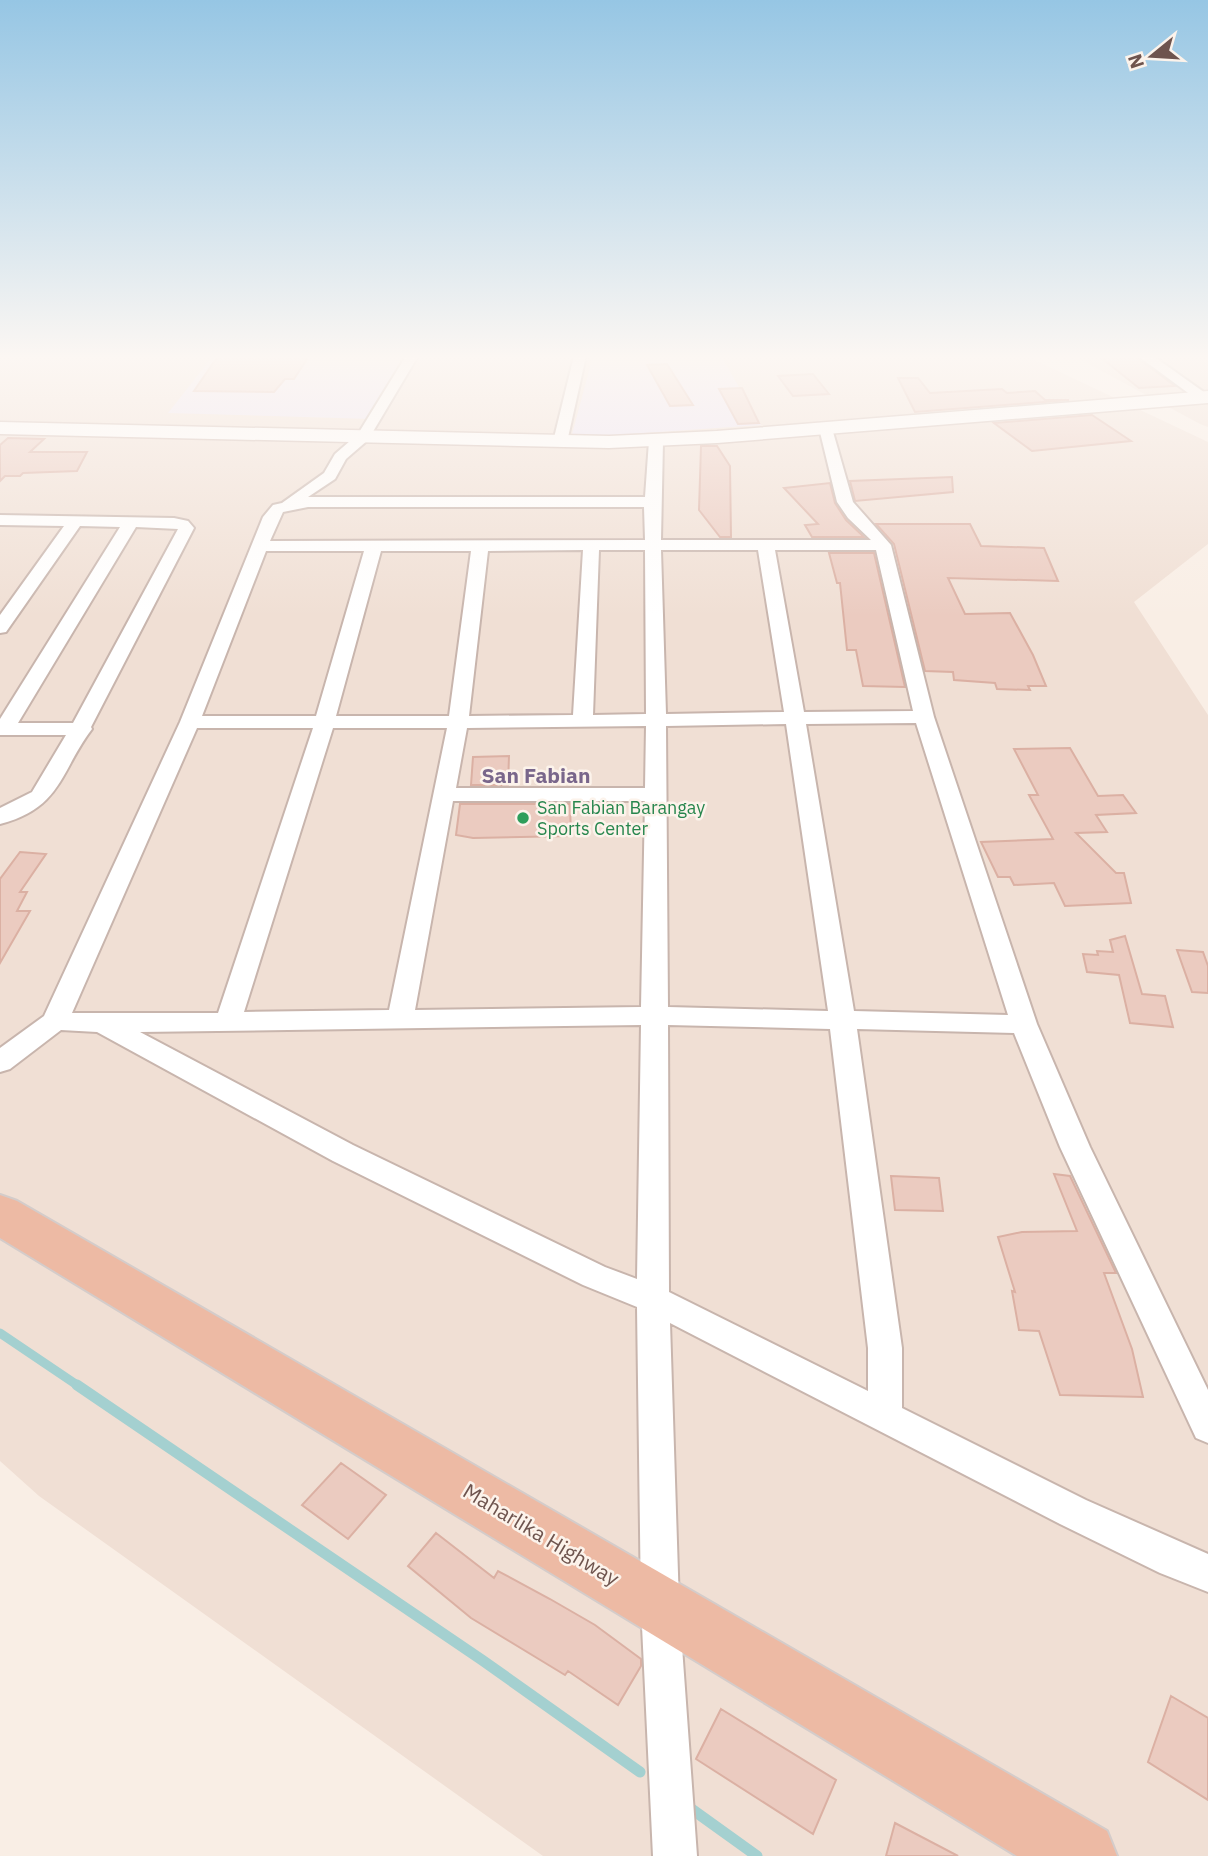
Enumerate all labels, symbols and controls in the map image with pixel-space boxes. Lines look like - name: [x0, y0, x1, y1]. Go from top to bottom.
- north arrow: [1117, 21, 1187, 91]
- text: N: [1122, 51, 1149, 72]
- district label: San Fabian: [481, 761, 591, 789]
- place label: San Fabian Barangay Sports Center: [537, 796, 705, 840]
- marker: San Fabian Barangay Sports Center: [515, 810, 531, 826]
- street label: Maharlika Highway: [458, 1476, 625, 1592]

